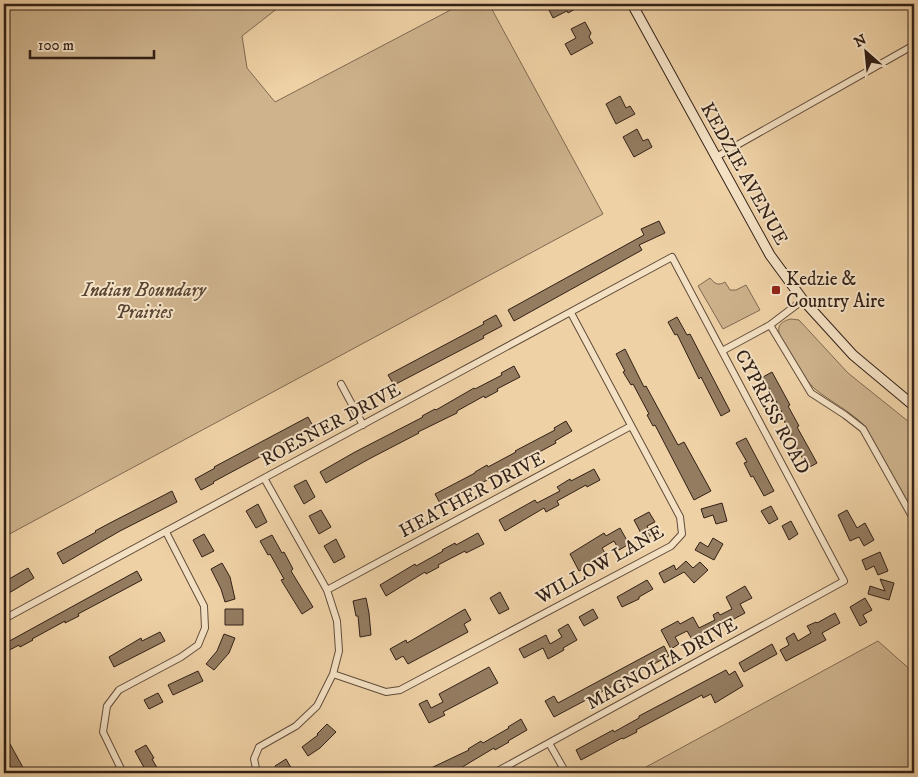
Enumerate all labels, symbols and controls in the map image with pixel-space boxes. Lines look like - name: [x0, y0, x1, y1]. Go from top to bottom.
- scale bar: [30, 28, 154, 60]
- north arrow: [840, 28, 890, 78]
- text: N: [851, 30, 870, 52]
- text: 100 m: [38, 36, 74, 55]
- street label: KEDZIE AVENUE: [695, 99, 793, 249]
- place label: Kedzie & Country Aire: [786, 268, 885, 313]
- park label: Indian Boundary Prairies: [81, 279, 207, 324]
- marker: Kedzie & Country Aire: [770, 284, 782, 296]
- street label: CYPRESS ROAD: [729, 346, 815, 478]
- street label: ROESNER DRIVE: [257, 378, 405, 472]
- street label: HEATHER DRIVE: [395, 447, 549, 543]
- street label: WILLOW LANE: [531, 520, 668, 610]
- street label: MAGNOLIA DRIVE: [583, 613, 741, 715]

